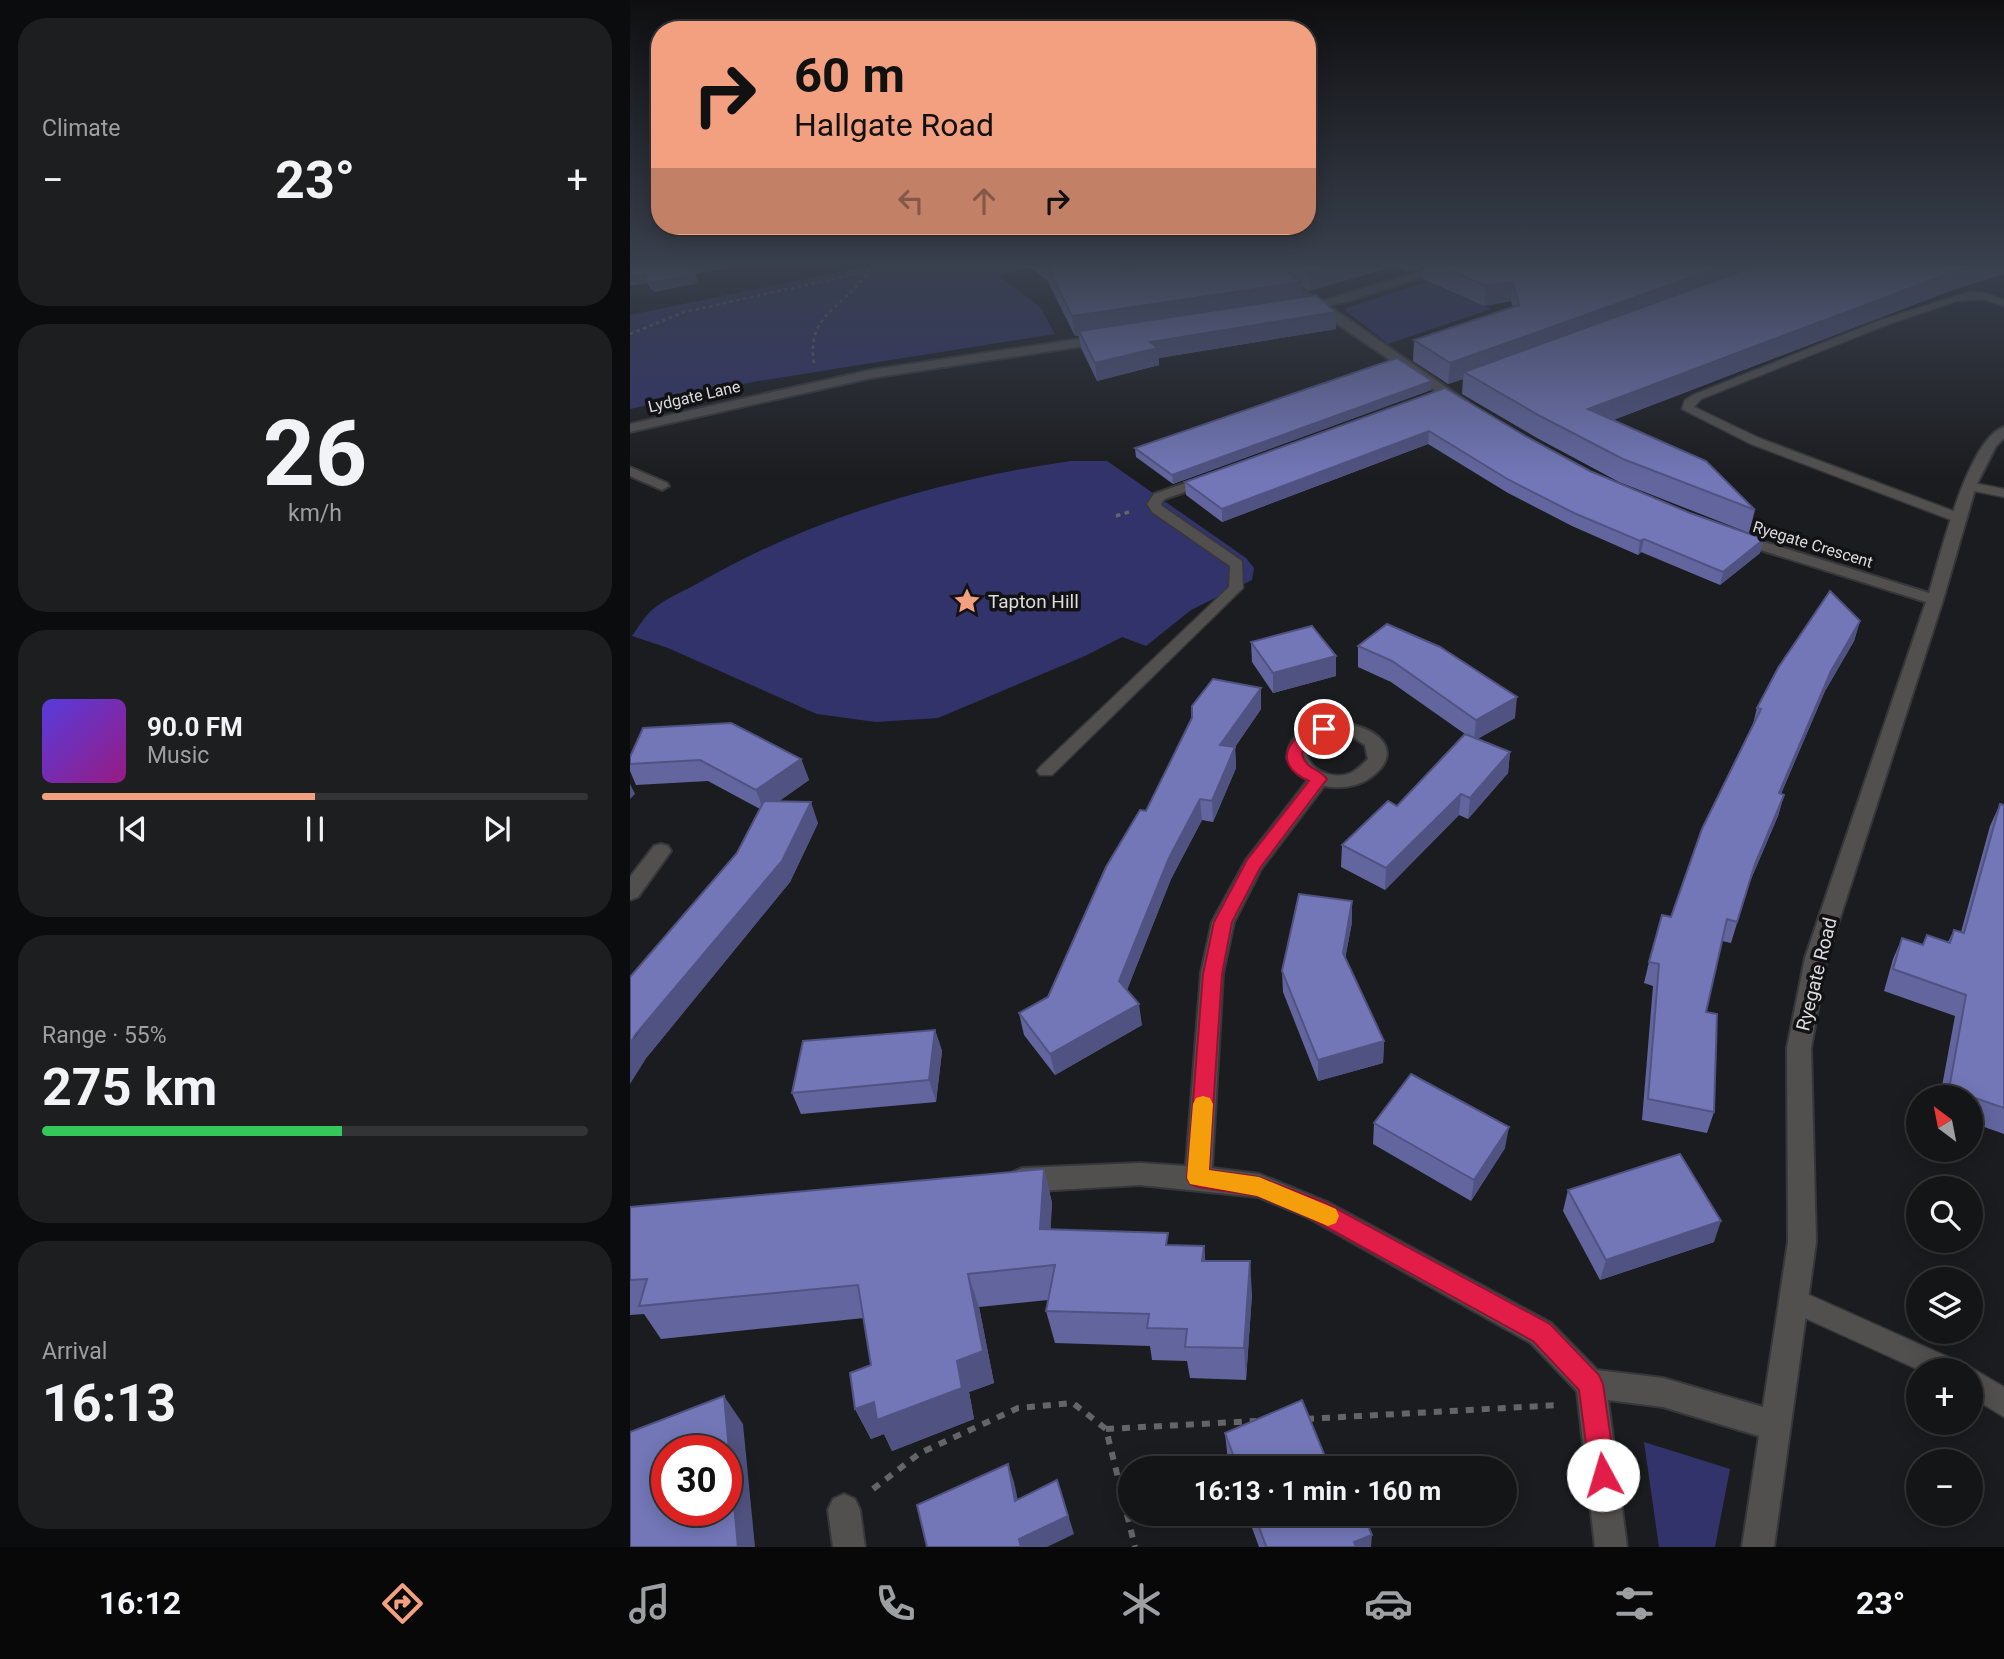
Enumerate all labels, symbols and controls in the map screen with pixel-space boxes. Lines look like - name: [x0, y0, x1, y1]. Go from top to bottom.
- text: 60 m: [794, 47, 905, 104]
- icon: right: [679, 49, 770, 140]
- text: Hallgate Road: [794, 106, 994, 144]
- text: Climate: [42, 115, 121, 142]
- text: 23°: [275, 150, 355, 211]
- text: −: [42, 158, 64, 202]
- text: +: [566, 158, 588, 202]
- icon: left: [892, 182, 930, 220]
- icon: ahead: [965, 182, 1003, 220]
- icon: right: [1038, 182, 1076, 220]
- street label: Lydgate Lane: [646, 377, 742, 416]
- text: 26: [263, 401, 367, 507]
- text: km/h: [288, 500, 342, 527]
- street label: Ryegate Crescent: [1751, 517, 1875, 572]
- place icon: Tapton Hill: [952, 586, 982, 616]
- place label: Tapton Hill: [988, 590, 1079, 613]
- pin: [1294, 699, 1354, 759]
- icon: arrive: [1305, 710, 1343, 748]
- text: 90.0 FM: [147, 712, 243, 742]
- text: Music: [147, 742, 209, 769]
- icon: previous: [114, 810, 152, 848]
- icon: pause: [296, 810, 334, 848]
- icon: next: [478, 810, 516, 848]
- street label: Ryegate Road: [1791, 915, 1842, 1033]
- text: Range · 55%: [42, 1022, 167, 1049]
- text: 275 km: [42, 1057, 217, 1118]
- north arrow: [1906, 1085, 1983, 1162]
- map controls: [1906, 1085, 1983, 1526]
- button: search: [1906, 1176, 1983, 1253]
- button: layers: [1906, 1267, 1983, 1344]
- text: Arrival: [42, 1338, 107, 1365]
- button: +: [1906, 1358, 1983, 1435]
- text: 16:13: [42, 1373, 176, 1434]
- speed limit sign: 30: [651, 1435, 742, 1526]
- position arrow: [1566, 1438, 1640, 1512]
- button: −: [1906, 1449, 1983, 1526]
- text: 16:13 · 1 min · 160 m: [1194, 1476, 1441, 1506]
- icon: directions: [378, 1579, 427, 1628]
- icon: music: [625, 1579, 674, 1628]
- icon: phone: [871, 1579, 920, 1628]
- icon: climate: [1117, 1579, 1166, 1628]
- icon: car: [1364, 1579, 1413, 1628]
- icon: filters: [1610, 1579, 1659, 1628]
- text: 16:12: [99, 1584, 181, 1622]
- text: 23°: [1856, 1584, 1905, 1622]

